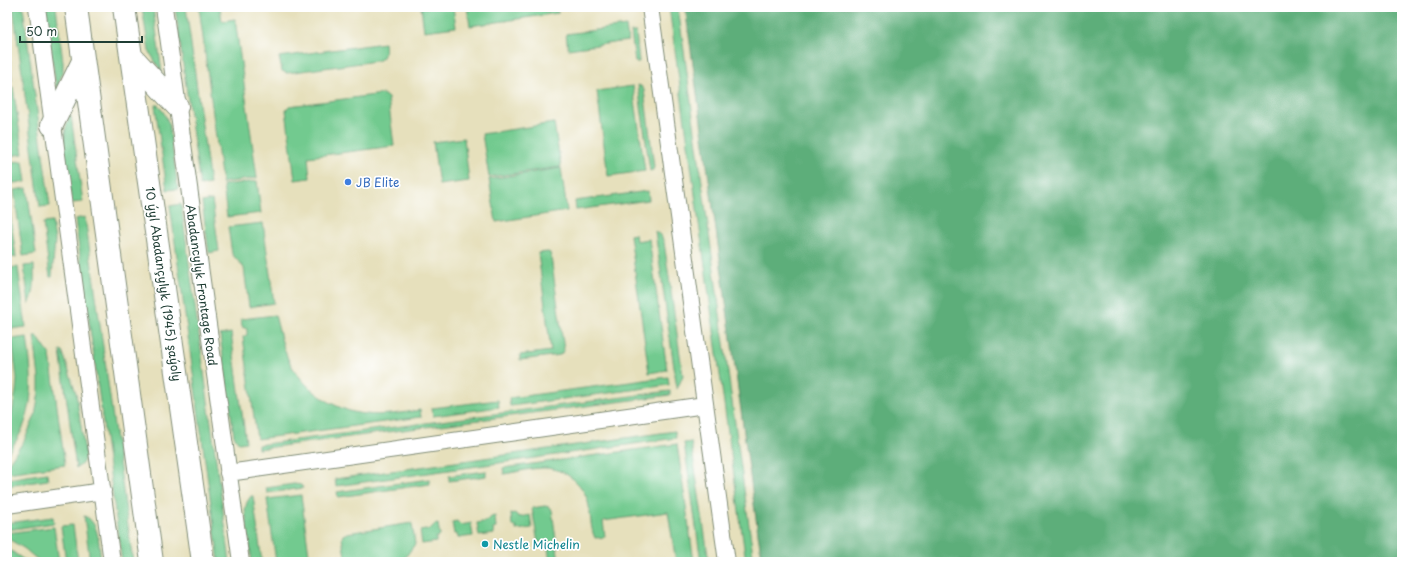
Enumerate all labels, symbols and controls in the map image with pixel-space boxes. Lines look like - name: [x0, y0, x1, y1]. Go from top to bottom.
- scale bar: [20, 18, 142, 44]
- text: 50 m: [26, 22, 57, 40]
- place label: JB Elite: [356, 173, 399, 191]
- marker: JB Elite: [343, 177, 353, 187]
- street label: 10 ýyl Abadançylyk (1945) şaýoly: [141, 186, 187, 382]
- street label: Abadancylyk Frontage Road: [182, 203, 222, 367]
- place label: Nestle Michelin: [493, 535, 580, 553]
- marker: Nestle Michelin: [480, 539, 490, 549]

